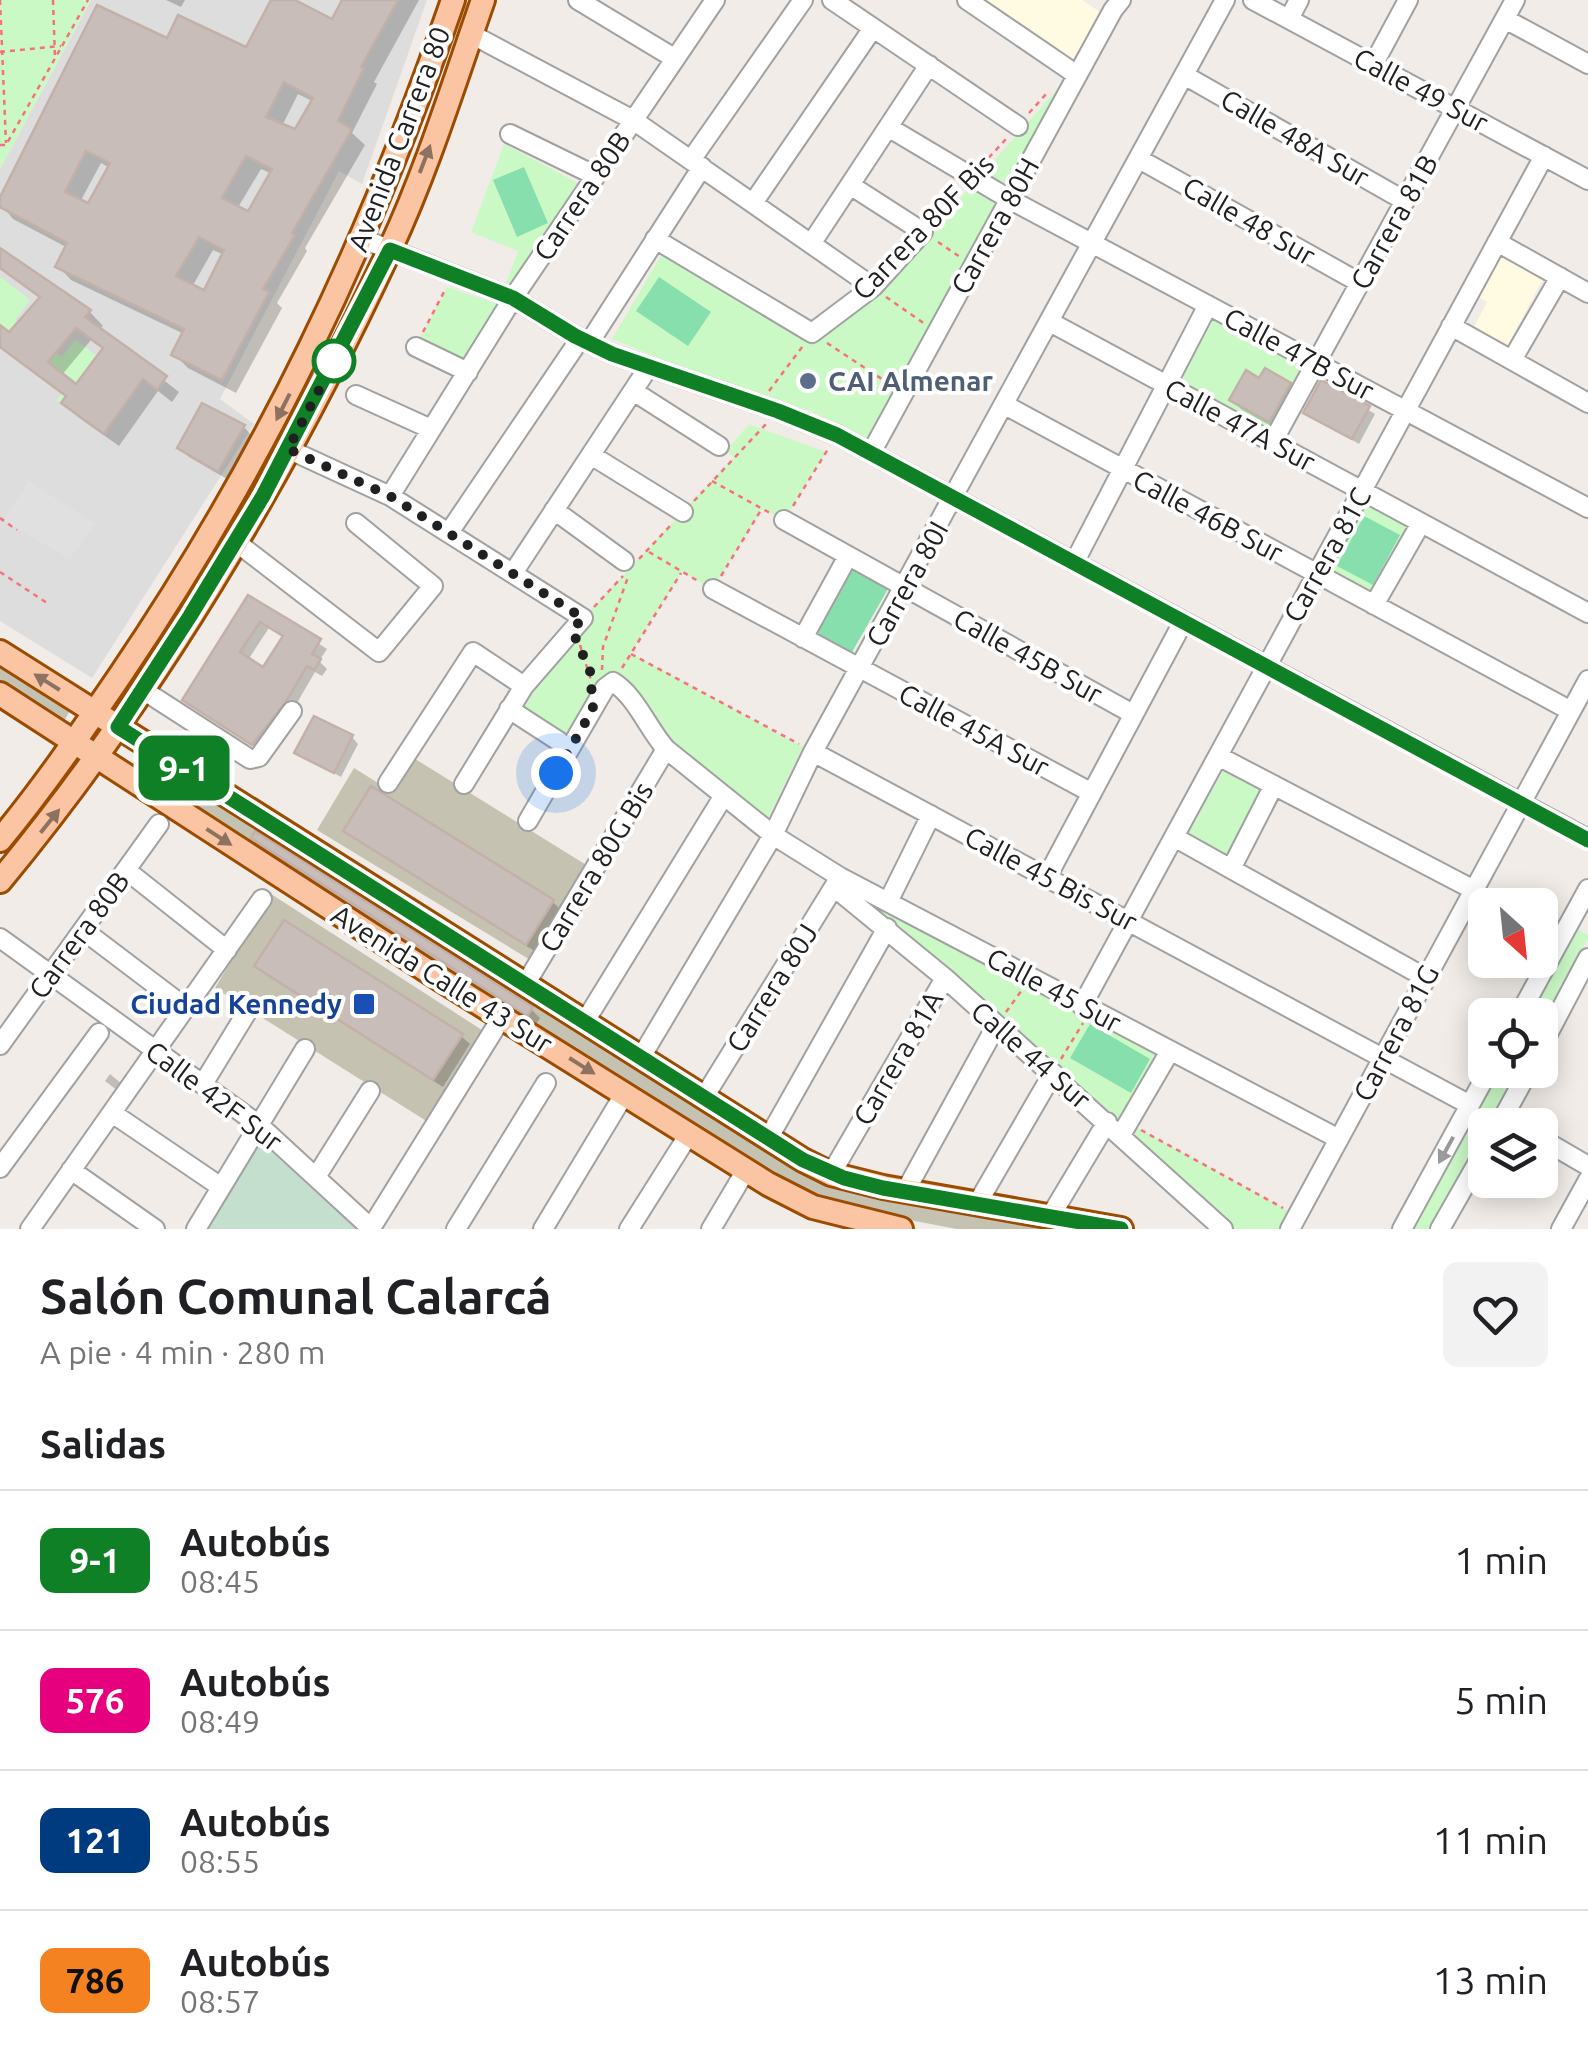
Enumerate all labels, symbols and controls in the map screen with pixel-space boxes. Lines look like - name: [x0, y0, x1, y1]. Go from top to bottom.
- street label: Avenida Carrera 80: [341, 22, 456, 256]
- street label: Calle 49 Sur: [1349, 41, 1494, 138]
- street label: Calle 48A Sur: [1216, 83, 1375, 193]
- street label: Carrera 80B: [527, 125, 636, 266]
- one-way arrow: [417, 143, 433, 173]
- street label: Carrera 80F Bis: [846, 148, 999, 305]
- street label: Carrera 81B: [1344, 149, 1443, 294]
- street label: Carrera 80H: [944, 152, 1045, 299]
- street label: Calle 48 Sur: [1178, 170, 1321, 271]
- street label: Calle 47B Sur: [1219, 301, 1380, 406]
- unlabelled marker: [313, 340, 355, 382]
- place label: CAI Almenar: [828, 365, 993, 396]
- marker: CAI Almenar: [797, 370, 819, 392]
- street label: Calle 47A Sur: [1160, 372, 1321, 477]
- one-way arrow: [275, 392, 292, 421]
- street label: Calle 46B Sur: [1128, 463, 1289, 568]
- street label: Carrera 81C: [1277, 482, 1376, 627]
- street label: Carrera 80I: [859, 516, 954, 652]
- street label: Calle 45B Sur: [948, 602, 1108, 709]
- one-way arrow: [34, 673, 61, 692]
- street label: Calle 45A Sur: [894, 677, 1055, 782]
- line badge: 9-1: [126, 736, 242, 800]
- text: 9-1: [159, 748, 209, 788]
- your location: [531, 748, 581, 798]
- street label: Carrera 80G Bis: [533, 776, 659, 957]
- one-way arrow: [39, 808, 60, 833]
- street label: Calle 45 Bis Sur: [960, 820, 1143, 937]
- one-way arrow: [205, 827, 232, 846]
- street label: Carrera 80B: [22, 865, 135, 1004]
- north arrow: [1468, 888, 1558, 978]
- map controls: [1468, 888, 1558, 1198]
- street label: Avenida Calle 43 Sur: [326, 898, 559, 1059]
- street label: Carrera 80J: [720, 918, 823, 1057]
- street label: Calle 45 Sur: [982, 941, 1127, 1038]
- street label: Carrera 81G: [1347, 959, 1444, 1106]
- street label: Carrera 81A: [847, 985, 948, 1130]
- place label: Ciudad Kennedy: [130, 988, 342, 1019]
- marker: Ciudad Kennedy: [351, 991, 377, 1017]
- street label: Calle 44 Sur: [966, 995, 1097, 1115]
- button: locate: [1468, 998, 1558, 1088]
- street label: Calle 42F Sur: [140, 1034, 289, 1157]
- one-way arrow: [568, 1057, 596, 1075]
- button: layers: [1468, 1108, 1558, 1198]
- one-way arrow: [1437, 1135, 1454, 1164]
- button: heart: [1443, 1262, 1548, 1367]
- text: Salón Comunal Calarcá: [40, 1269, 552, 1323]
- text: A pie · 4 min · 280 m: [40, 1334, 325, 1370]
- text: Salidas: [40, 1423, 166, 1465]
- text: Autobús: [180, 1521, 331, 1563]
- text: 1 min: [1454, 1539, 1548, 1581]
- text: 9-1: [70, 1540, 120, 1580]
- text: 08:45: [180, 1563, 260, 1599]
- text: Autobús: [180, 1661, 331, 1703]
- text: 5 min: [1454, 1679, 1548, 1721]
- text: 576: [65, 1680, 125, 1720]
- text: 08:49: [180, 1703, 260, 1739]
- text: Autobús: [180, 1801, 331, 1843]
- text: 11 min: [1433, 1819, 1548, 1861]
- text: 121: [65, 1820, 125, 1860]
- text: 08:55: [180, 1843, 260, 1879]
- text: Autobús: [180, 1941, 331, 1983]
- text: 13 min: [1433, 1959, 1548, 2001]
- text: 786: [65, 1960, 125, 2000]
- text: 08:57: [180, 1983, 260, 2019]

